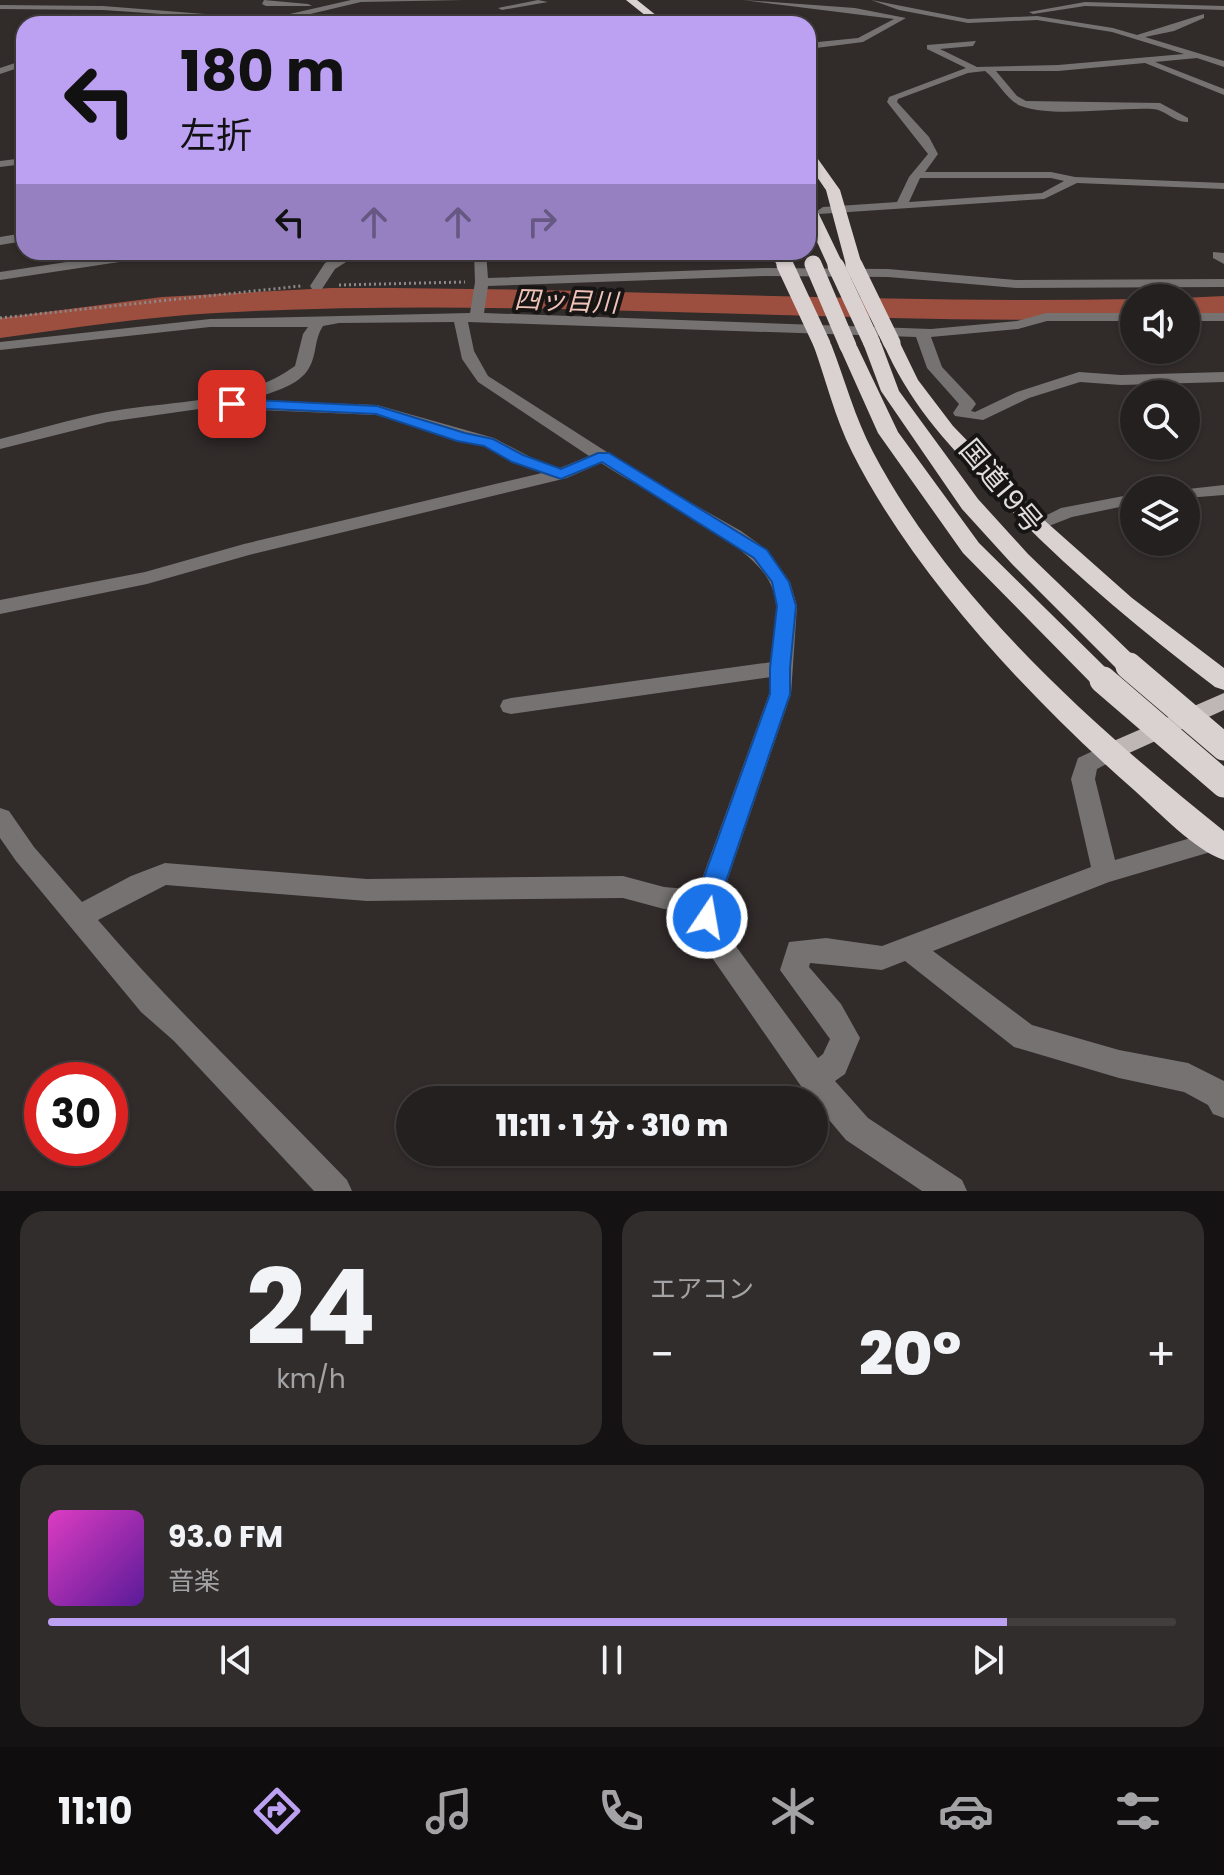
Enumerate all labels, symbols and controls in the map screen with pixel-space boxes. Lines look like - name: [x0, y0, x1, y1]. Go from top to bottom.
- text: 180 m: [180, 32, 345, 111]
- icon: left: [48, 48, 152, 152]
- text: 左折: [180, 110, 252, 161]
- icon: left: [268, 200, 312, 244]
- icon: ahead: [352, 200, 396, 244]
- icon: ahead: [436, 200, 480, 244]
- icon: right: [520, 200, 564, 244]
- water label: 四ッ目川: [513, 281, 622, 321]
- map controls: [1120, 284, 1200, 556]
- button: sound: [1120, 284, 1200, 364]
- pin: [198, 370, 266, 438]
- button: search: [1120, 380, 1200, 460]
- icon: arrive: [210, 382, 254, 426]
- street label: 国道19号: [951, 431, 1051, 541]
- button: layers: [1120, 476, 1200, 556]
- position arrow: [665, 876, 749, 960]
- speed limit sign: 30: [24, 1062, 128, 1166]
- text: 11:11 · 1 分 · 310 m: [496, 1104, 728, 1147]
- text: 24: [246, 1235, 376, 1380]
- text: エアコン: [650, 1271, 754, 1307]
- text: 20°: [859, 1312, 961, 1396]
- text: −: [650, 1324, 674, 1385]
- text: +: [1146, 1324, 1176, 1385]
- text: km/h: [276, 1361, 346, 1397]
- text: 93.0 FM: [168, 1515, 283, 1558]
- text: 音楽: [168, 1563, 220, 1599]
- icon: previous: [214, 1638, 258, 1682]
- icon: pause: [590, 1638, 634, 1682]
- icon: next: [966, 1638, 1010, 1682]
- icon: directions: [249, 1783, 305, 1839]
- icon: music: [421, 1783, 477, 1839]
- icon: phone: [593, 1783, 649, 1839]
- icon: climate: [765, 1783, 821, 1839]
- icon: car: [938, 1783, 994, 1839]
- icon: filters: [1110, 1783, 1166, 1839]
- text: 11:10: [58, 1786, 132, 1837]

